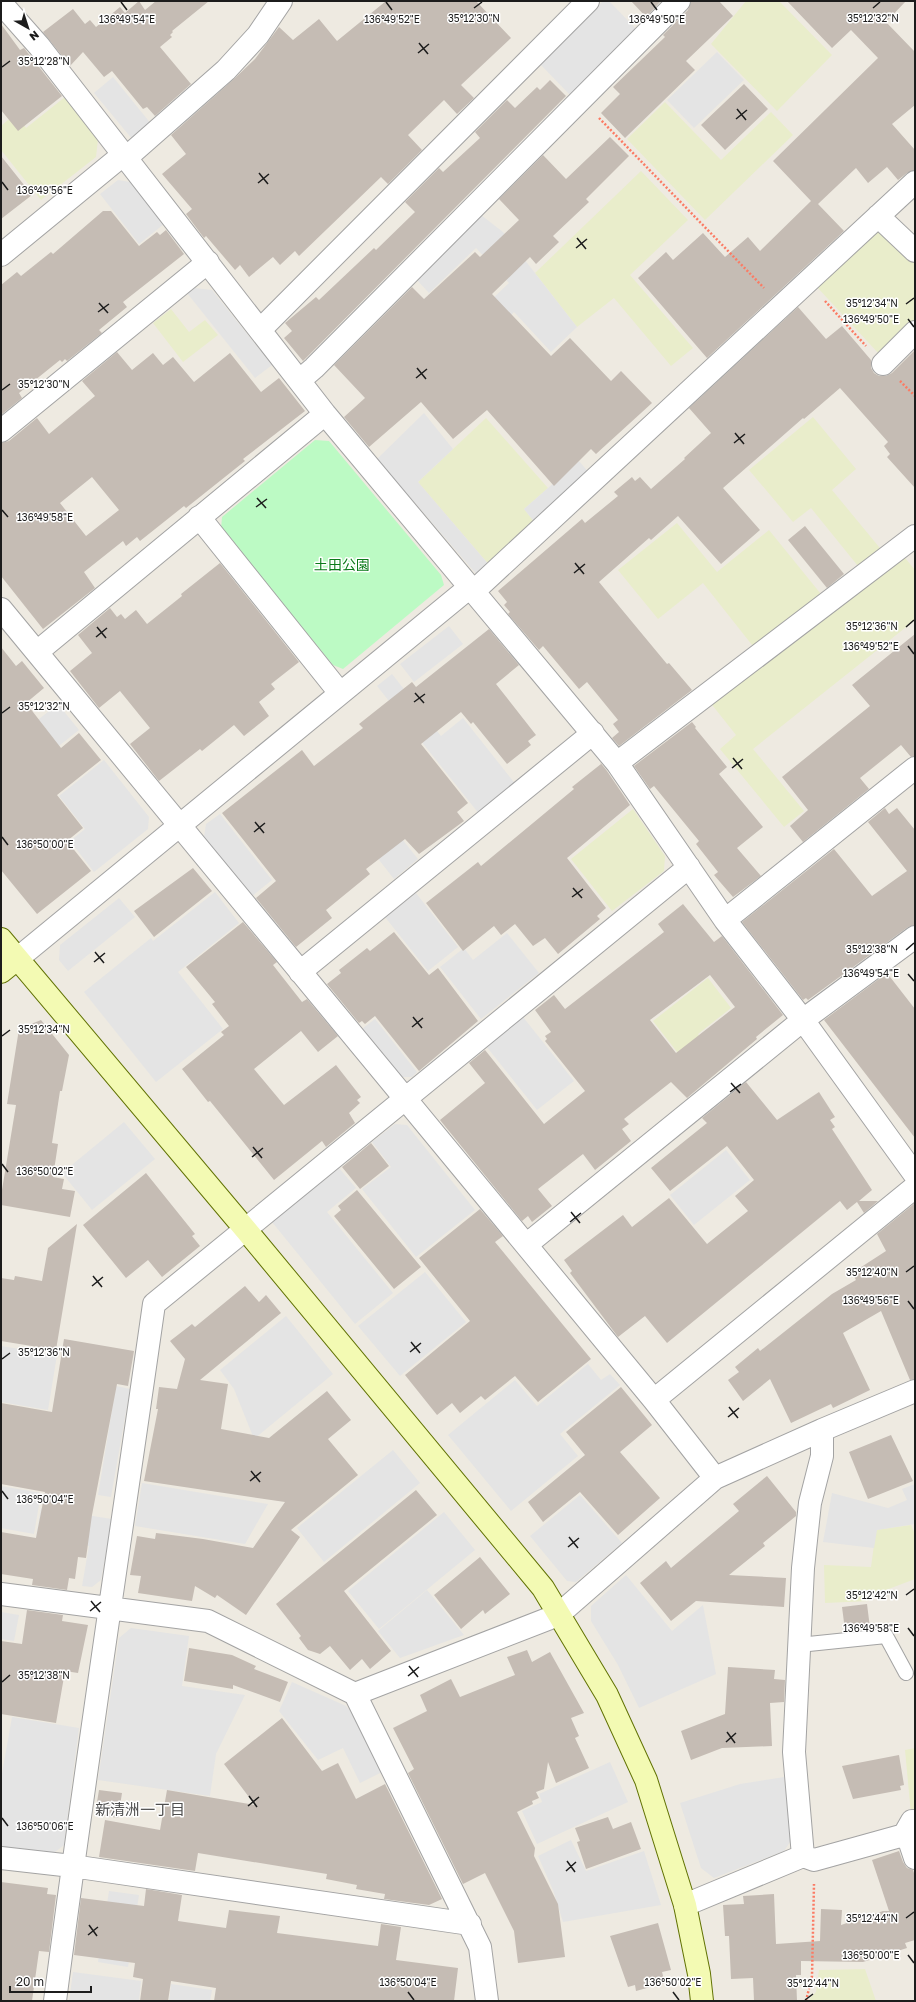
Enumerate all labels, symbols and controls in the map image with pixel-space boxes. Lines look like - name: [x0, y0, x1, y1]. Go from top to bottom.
- north arrow: [8, 8, 48, 48]
- text: 35°12'30"N: [448, 12, 500, 24]
- text: 35°12'32"N: [847, 12, 899, 24]
- text: 136°49'54"E: [99, 13, 155, 25]
- text: 136°49'52"E: [364, 13, 420, 25]
- text: 136°49'50"E: [629, 13, 685, 25]
- text: N: [27, 28, 42, 44]
- text: 35°12'28"N: [18, 55, 70, 67]
- text: 136°49'56"E: [17, 184, 73, 196]
- text: 35°12'34"N: [846, 297, 898, 309]
- text: 136°49'50"E: [843, 313, 899, 325]
- text: 35°12'30"N: [18, 378, 70, 390]
- text: 136°49'58"E: [17, 511, 73, 523]
- park label: 土田公園: [314, 556, 370, 573]
- text: 35°12'36"N: [846, 620, 898, 632]
- text: 136°49'52"E: [843, 640, 899, 652]
- text: 35°12'32"N: [18, 700, 70, 712]
- text: 136°50'00"E: [16, 838, 74, 850]
- text: 35°12'38"N: [846, 943, 898, 955]
- text: 136°49'54"E: [843, 967, 899, 979]
- text: 35°12'34"N: [18, 1023, 70, 1035]
- text: 136°50'02"E: [17, 1165, 73, 1177]
- text: 35°12'40"N: [846, 1266, 898, 1278]
- text: 136°49'56"E: [843, 1294, 899, 1306]
- text: 35°12'36"N: [18, 1346, 70, 1358]
- text: 136°50'04"E: [16, 1493, 74, 1505]
- text: 35°12'42"N: [846, 1589, 898, 1601]
- text: 136°49'58"E: [843, 1622, 899, 1634]
- text: 35°12'38"N: [18, 1669, 70, 1681]
- district label: 新清洲一丁目: [95, 1800, 185, 1818]
- text: 136°50'06"E: [16, 1820, 74, 1832]
- text: 35°12'44"N: [846, 1912, 898, 1924]
- text: 136°50'00"E: [842, 1949, 900, 1961]
- scale bar: [10, 1968, 91, 1994]
- text: 20 m: [16, 1974, 44, 1989]
- text: 136°50'04"E: [379, 1976, 437, 1988]
- text: 136°50'02"E: [645, 1976, 701, 1988]
- text: 35°12'44"N: [787, 1977, 839, 1989]

